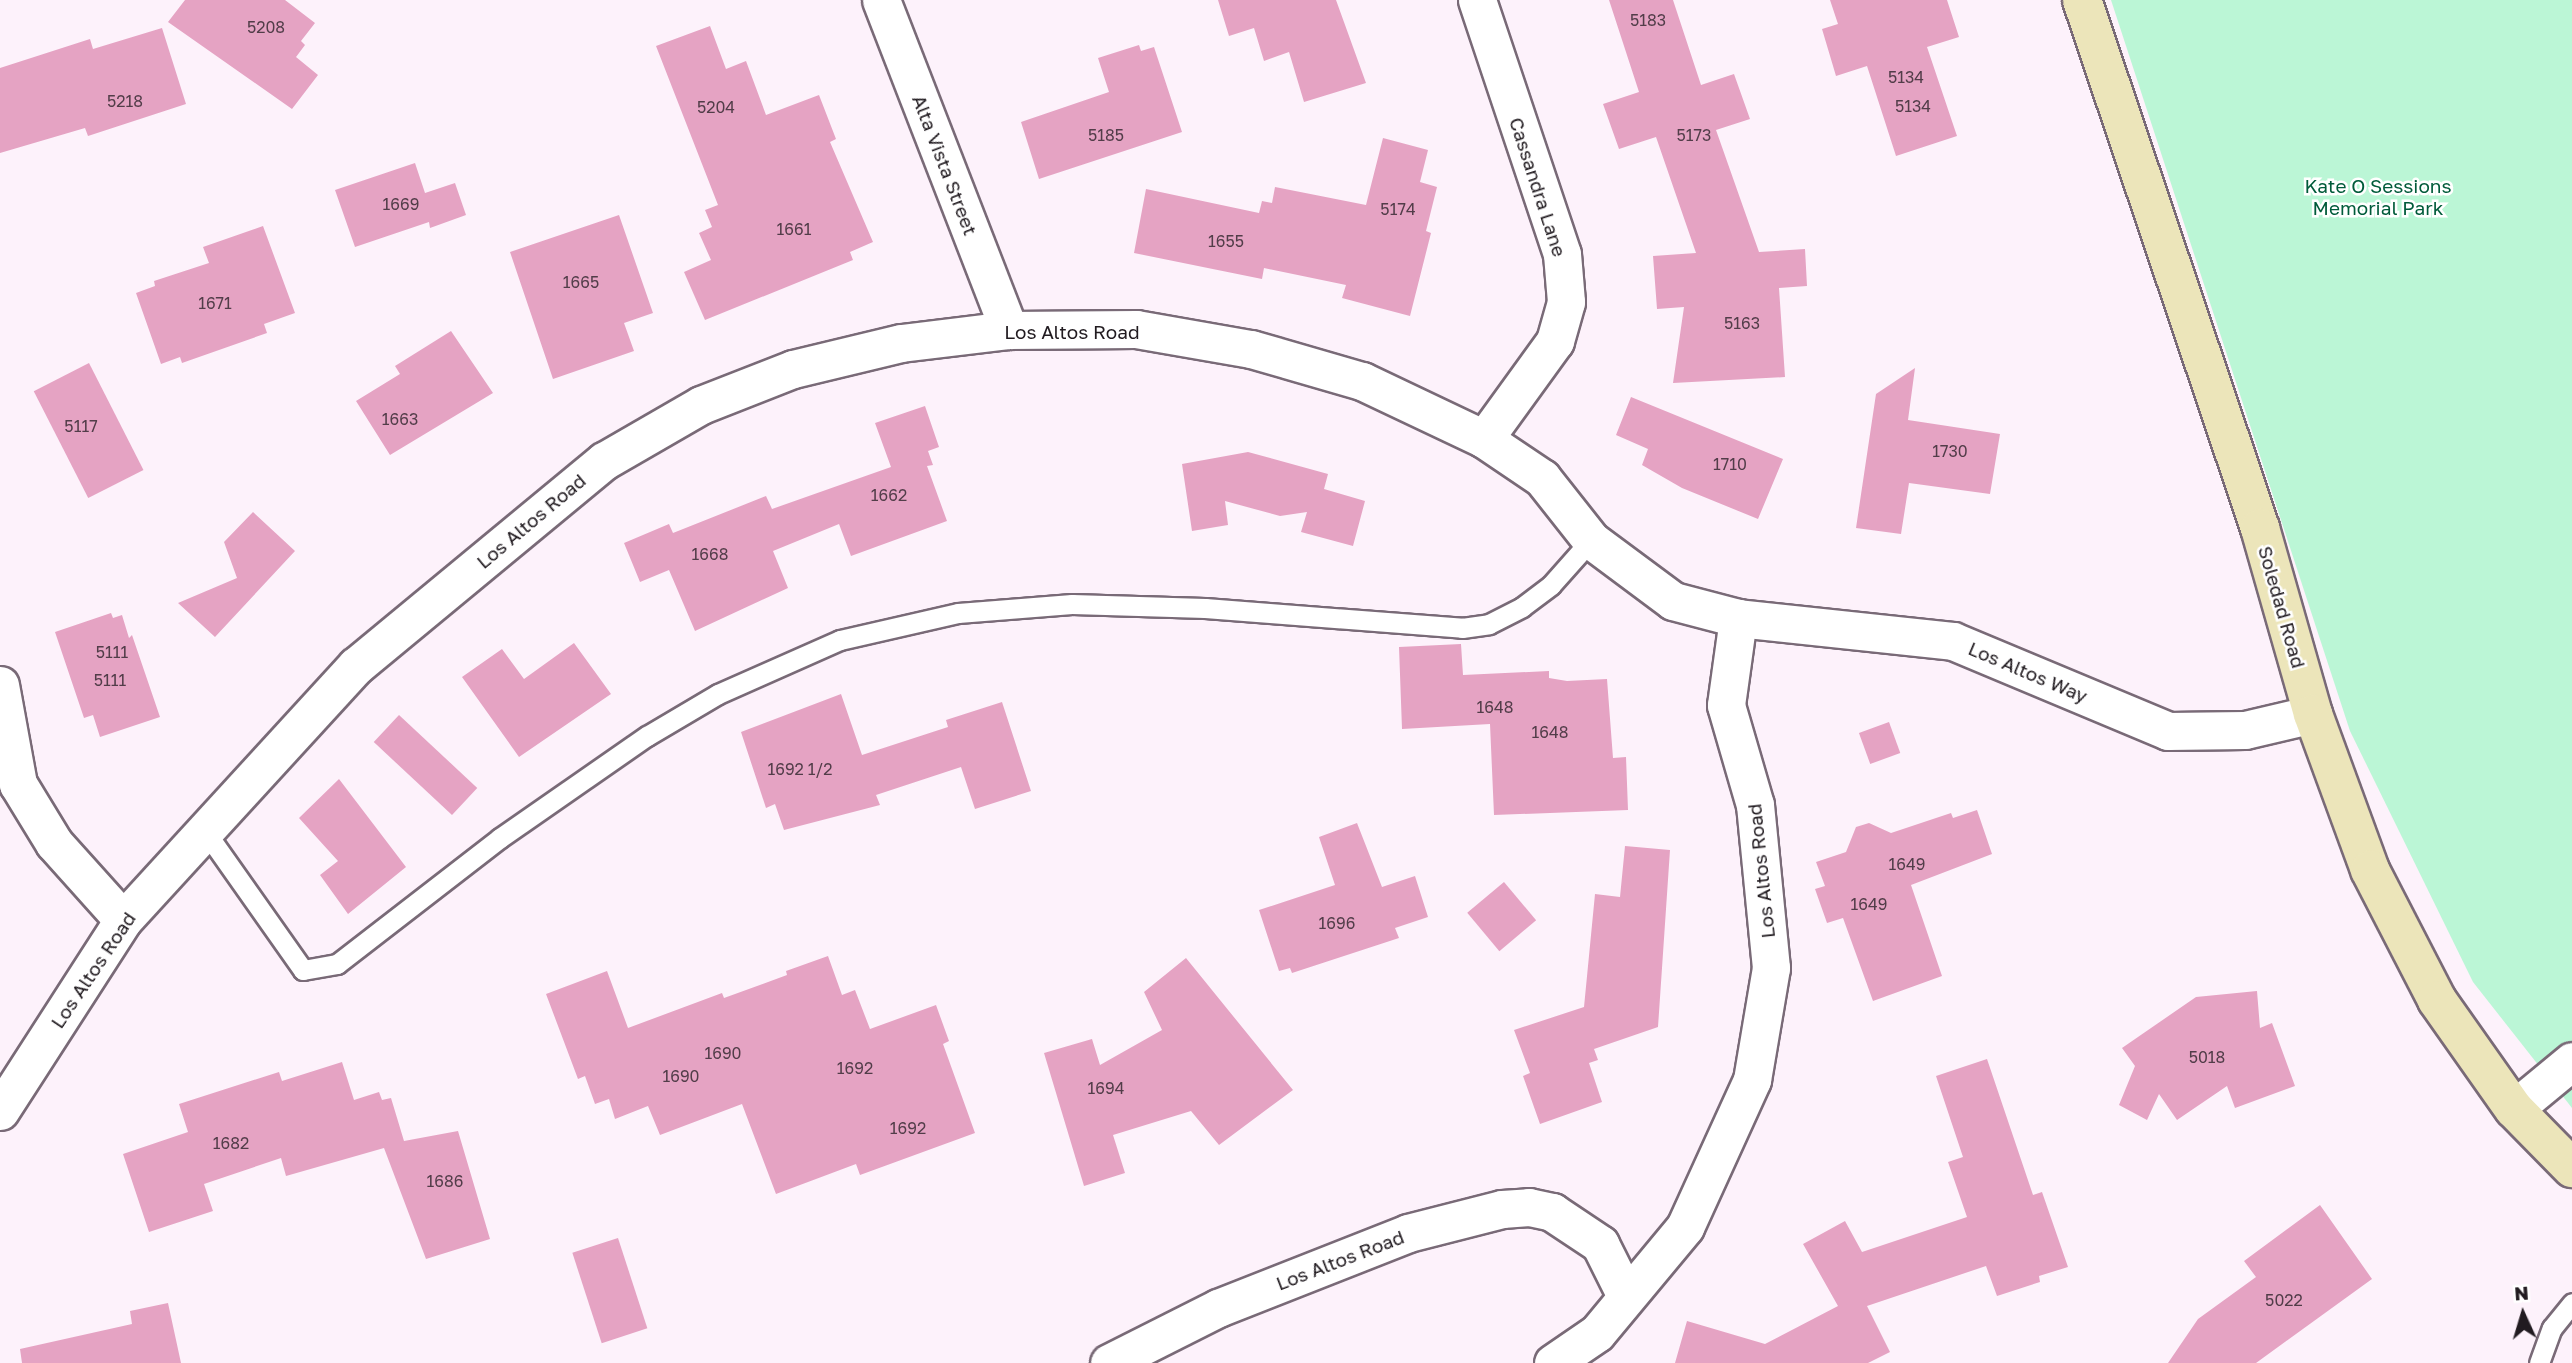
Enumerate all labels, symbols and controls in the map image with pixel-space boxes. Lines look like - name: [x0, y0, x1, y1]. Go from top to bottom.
- house number: 5183: [1630, 10, 1666, 30]
- house number: 5208: [247, 17, 285, 37]
- house number: 5134: [1888, 67, 1924, 87]
- house number: 5218: [107, 91, 143, 111]
- street label: Alta Vista Street: [908, 92, 982, 238]
- house number: 5134: [1895, 96, 1931, 116]
- house number: 5204: [697, 97, 735, 117]
- street label: Cassandra Lane: [1505, 114, 1571, 260]
- house number: 5185: [1088, 125, 1124, 145]
- house number: 5173: [1677, 125, 1711, 145]
- park label: Kate O Sessions Memorial Park: [2304, 175, 2452, 219]
- house number: 1669: [383, 194, 419, 214]
- house number: 5174: [1380, 199, 1416, 219]
- house number: 1661: [777, 219, 811, 239]
- house number: 1655: [1208, 231, 1244, 251]
- house number: 1665: [563, 272, 599, 292]
- house number: 1671: [198, 293, 232, 313]
- house number: 5163: [1724, 313, 1760, 333]
- street label: Los Altos Road: [1004, 321, 1140, 343]
- house number: 1663: [382, 409, 418, 429]
- house number: 5117: [64, 416, 98, 436]
- house number: 1730: [1932, 441, 1968, 461]
- house number: 1710: [1713, 454, 1747, 474]
- street label: Los Altos Road: [472, 469, 590, 573]
- house number: 1662: [871, 485, 907, 505]
- street label: Soledad Road: [2254, 543, 2310, 671]
- house number: 1668: [692, 544, 728, 564]
- street label: Los Altos Way: [1965, 637, 2091, 707]
- house number: 5111: [96, 642, 128, 662]
- house number: 5111: [94, 670, 126, 690]
- house number: 1648: [1477, 697, 1513, 717]
- house number: 1648: [1532, 722, 1568, 742]
- house number: 1692 1/2: [767, 759, 833, 779]
- street label: Los Altos Road: [1743, 803, 1779, 939]
- house number: 1649: [1889, 854, 1925, 874]
- house number: 1649: [1851, 894, 1887, 914]
- street label: Los Altos Road: [46, 908, 140, 1032]
- house number: 1696: [1319, 913, 1355, 933]
- house number: 1690: [704, 1043, 742, 1063]
- house number: 5018: [2189, 1047, 2225, 1067]
- house number: 1692: [837, 1058, 873, 1078]
- house number: 1690: [662, 1066, 700, 1086]
- house number: 1694: [1088, 1078, 1124, 1098]
- house number: 1692: [890, 1118, 926, 1138]
- house number: 1682: [213, 1133, 249, 1153]
- house number: 1686: [427, 1171, 463, 1191]
- street label: Los Altos Road: [1273, 1225, 1407, 1295]
- north arrow: [2488, 1279, 2558, 1349]
- text: N: [2513, 1281, 2530, 1305]
- house number: 5022: [2265, 1290, 2303, 1310]

